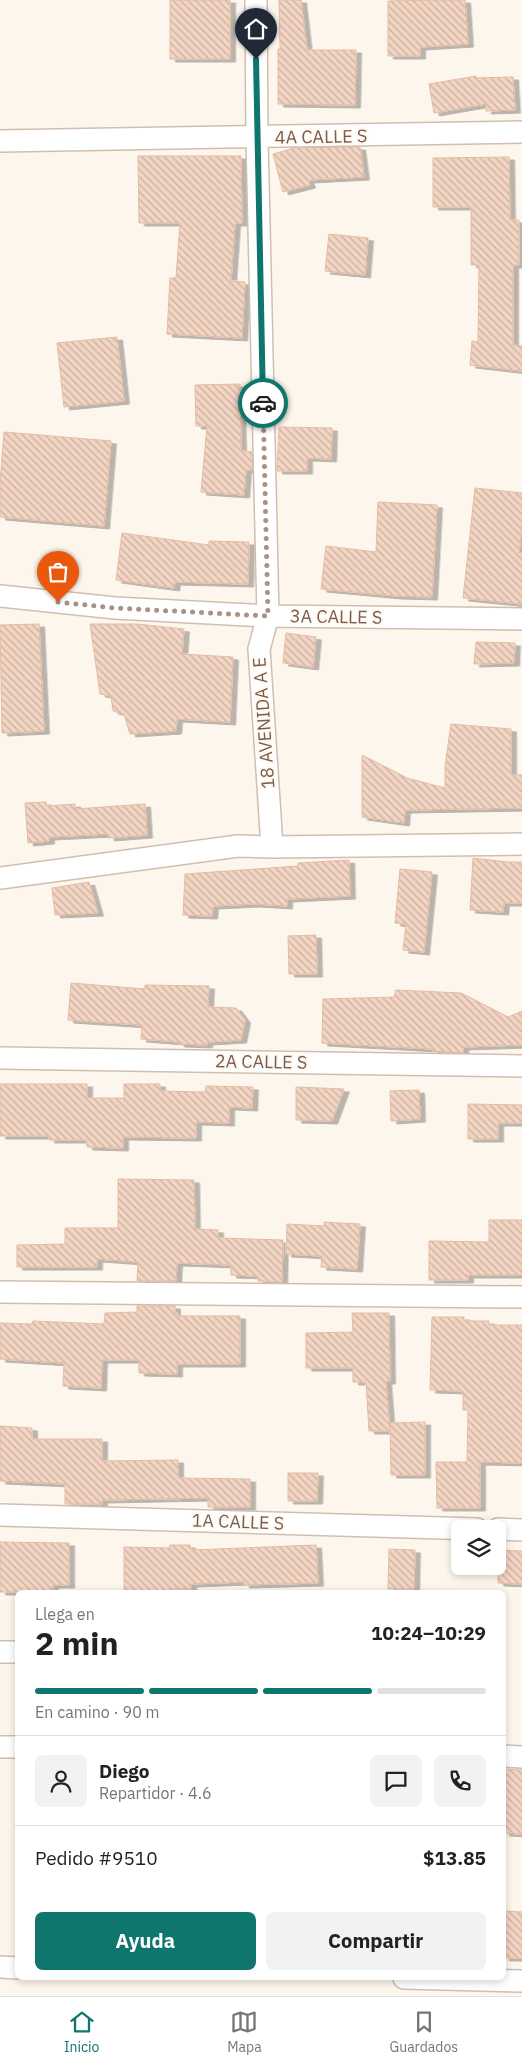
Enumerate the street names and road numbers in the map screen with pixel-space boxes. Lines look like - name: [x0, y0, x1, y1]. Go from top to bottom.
- street label: 4A CALLE S: [275, 124, 367, 149]
- street label: 3A CALLE S: [290, 604, 382, 629]
- street label: 18 AVENIDA A E: [247, 656, 280, 790]
- street label: 2A CALLE S: [215, 1049, 307, 1074]
- street label: 1A CALLE S: [191, 1508, 285, 1535]

